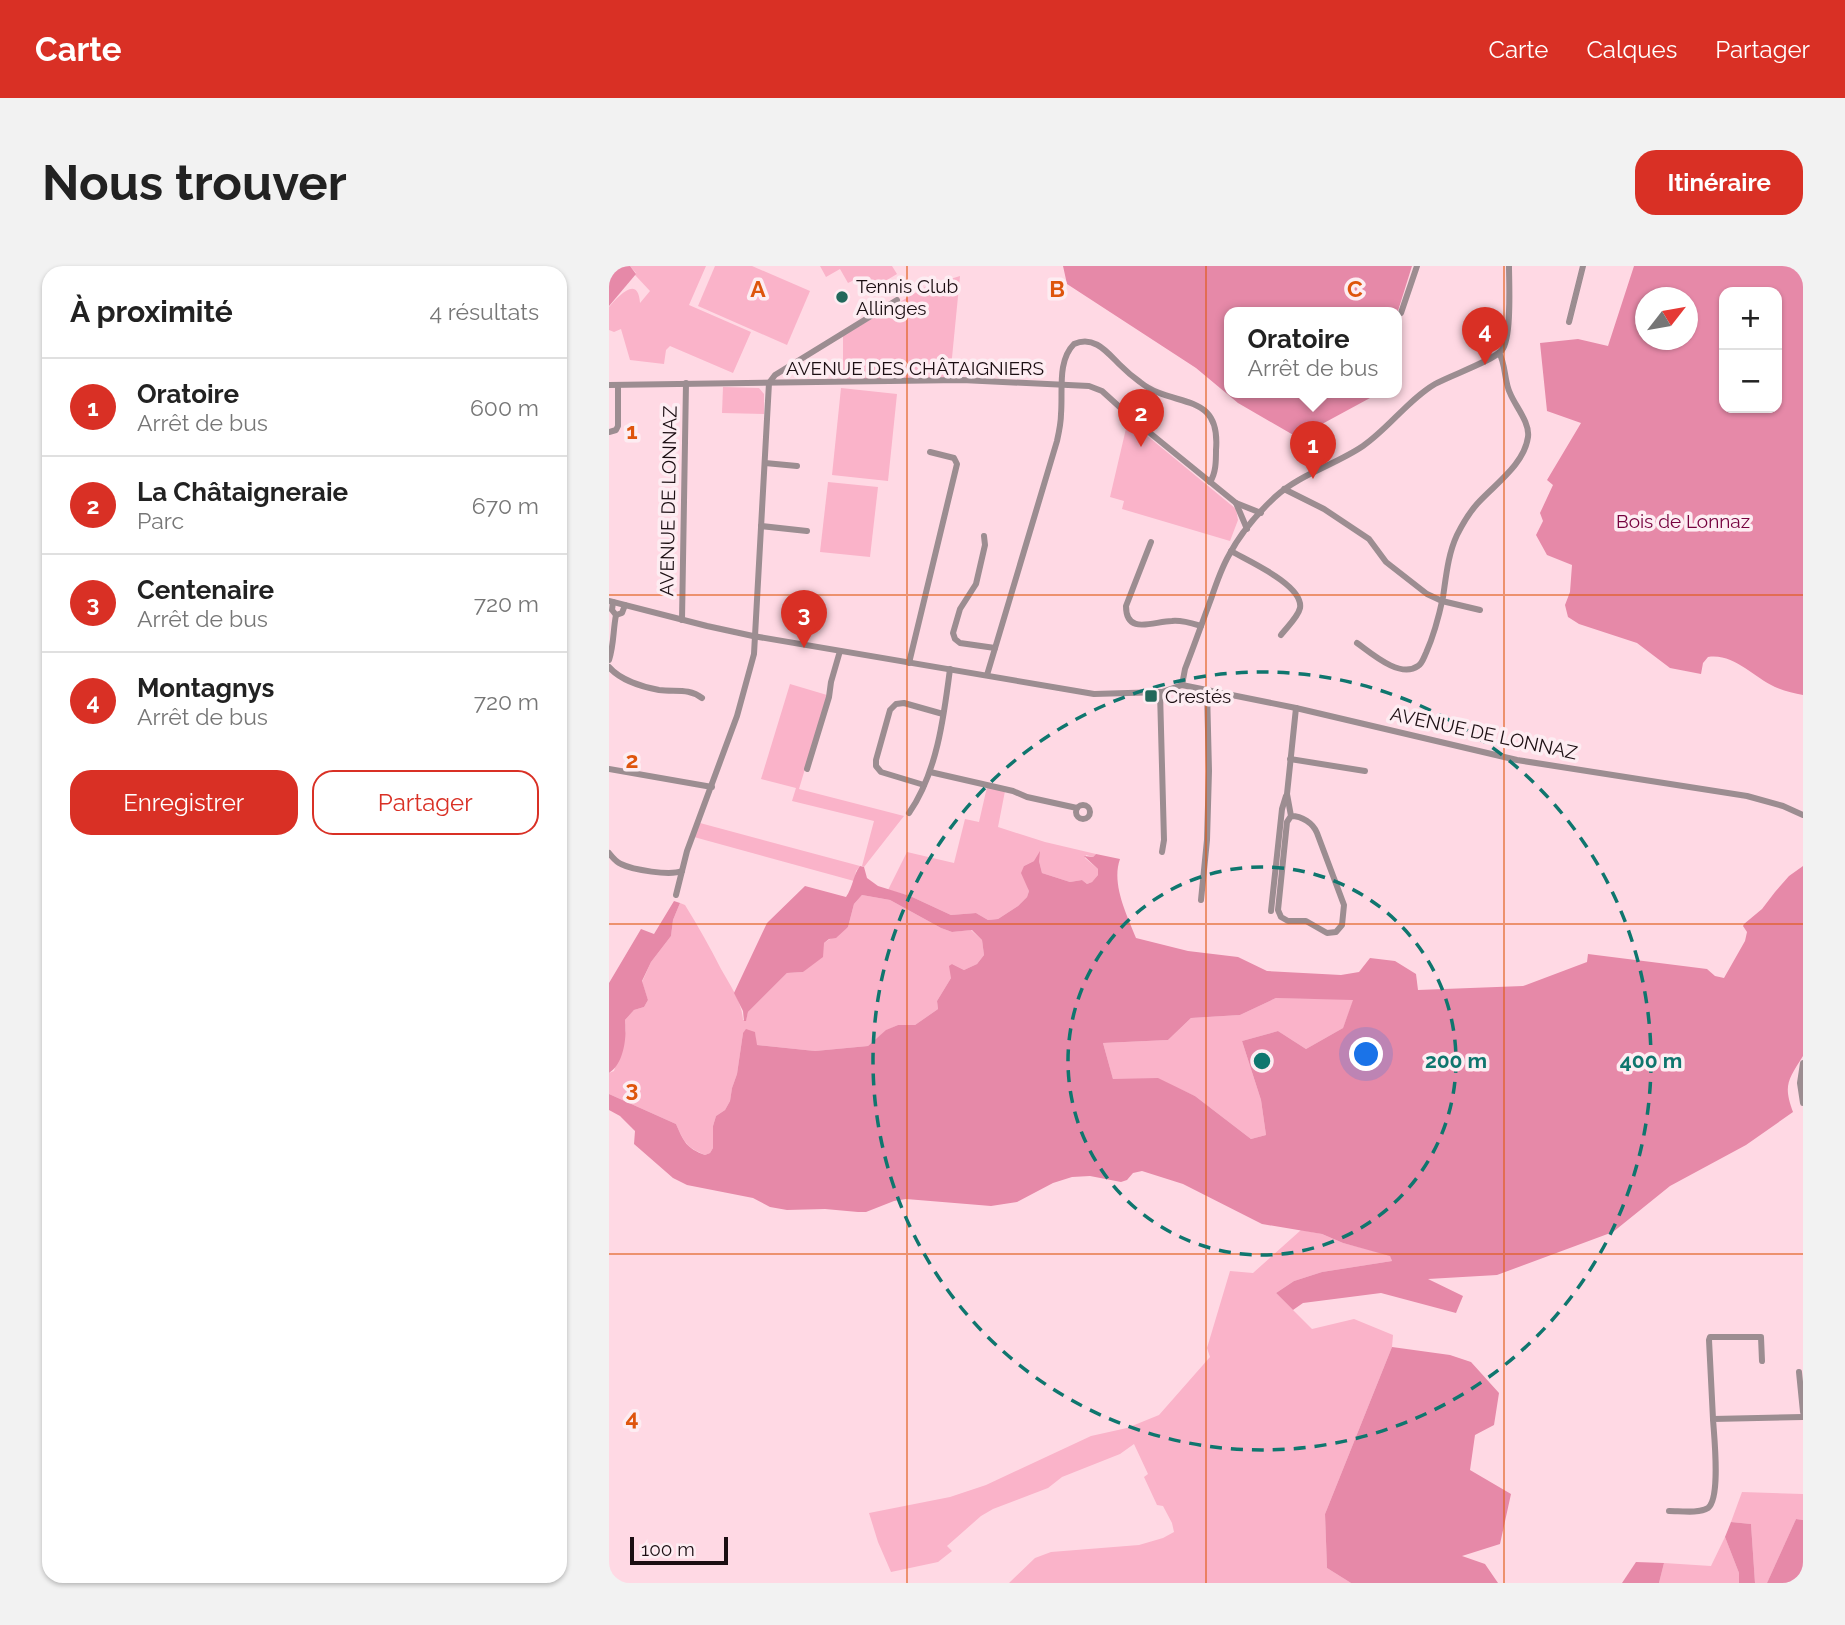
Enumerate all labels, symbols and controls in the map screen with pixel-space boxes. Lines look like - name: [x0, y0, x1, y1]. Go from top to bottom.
- text: Carte: [35, 30, 122, 69]
- text: Carte: [1489, 35, 1548, 64]
- text: Calques: [1586, 35, 1677, 64]
- text: Partager: [1715, 35, 1810, 64]
- button: Itinéraire: [1635, 150, 1803, 215]
- text: Nous trouver: [42, 154, 347, 211]
- text: A: [750, 275, 766, 302]
- place label: Tennis Club Allinges: [856, 275, 958, 319]
- text: B: [1049, 275, 1065, 302]
- text: C: [1347, 275, 1363, 302]
- north arrow: [1635, 287, 1698, 350]
- map controls: [1719, 287, 1782, 413]
- button: +: [1719, 287, 1782, 350]
- marker: Tennis Club Allinges: [834, 289, 850, 305]
- text: À proximité: [70, 294, 233, 329]
- text: 4 résultats: [429, 298, 539, 325]
- popup: [1224, 307, 1402, 398]
- pin: 4: [1462, 307, 1508, 365]
- text: Oratoire: [1248, 324, 1350, 354]
- button: −: [1719, 350, 1782, 413]
- text: Arrêt de bus: [1248, 354, 1378, 381]
- street label: AVENUE DES CHÂTAIGNIERS: [786, 357, 1044, 379]
- text: Oratoire: [137, 379, 239, 409]
- pin: 2: [1118, 389, 1164, 447]
- text: 1: [87, 394, 99, 421]
- text: 600 m: [470, 394, 539, 421]
- street label: AVENUE DE LONNAZ: [655, 405, 681, 596]
- text: Arrêt de bus: [137, 409, 268, 436]
- text: 1: [626, 417, 638, 444]
- pin: 1: [1290, 421, 1336, 479]
- text: La Châtaigneraie: [137, 477, 348, 507]
- text: 2: [87, 492, 99, 519]
- text: 670 m: [472, 492, 539, 519]
- text: Parc: [137, 507, 184, 534]
- park label: Bois de Lonnaz: [1616, 510, 1750, 532]
- text: Centenaire: [137, 575, 274, 605]
- text: 3: [87, 590, 99, 617]
- text: 720 m: [474, 590, 539, 617]
- pin: 3: [781, 590, 827, 648]
- text: Arrêt de bus: [137, 605, 268, 632]
- text: Montagnys: [137, 673, 274, 703]
- place label: Crestés: [1165, 685, 1231, 707]
- text: 4: [86, 688, 100, 715]
- text: 720 m: [474, 688, 539, 715]
- marker: Crestés: [1143, 688, 1159, 704]
- street label: AVENUE DE LONNAZ: [1389, 702, 1580, 764]
- text: Arrêt de bus: [137, 703, 268, 730]
- text: 2: [626, 746, 638, 773]
- button: Enregistrer: [70, 770, 298, 835]
- button: Partager: [312, 770, 539, 835]
- your location: [1349, 1037, 1383, 1071]
- text: 200 m: [1425, 1048, 1487, 1073]
- text: 400 m: [1620, 1048, 1682, 1073]
- centre of rings: [1250, 1049, 1274, 1073]
- text: 3: [626, 1075, 638, 1102]
- text: 4: [625, 1404, 639, 1431]
- scale bar: [630, 1534, 728, 1566]
- text: 100 m: [641, 1538, 695, 1560]

